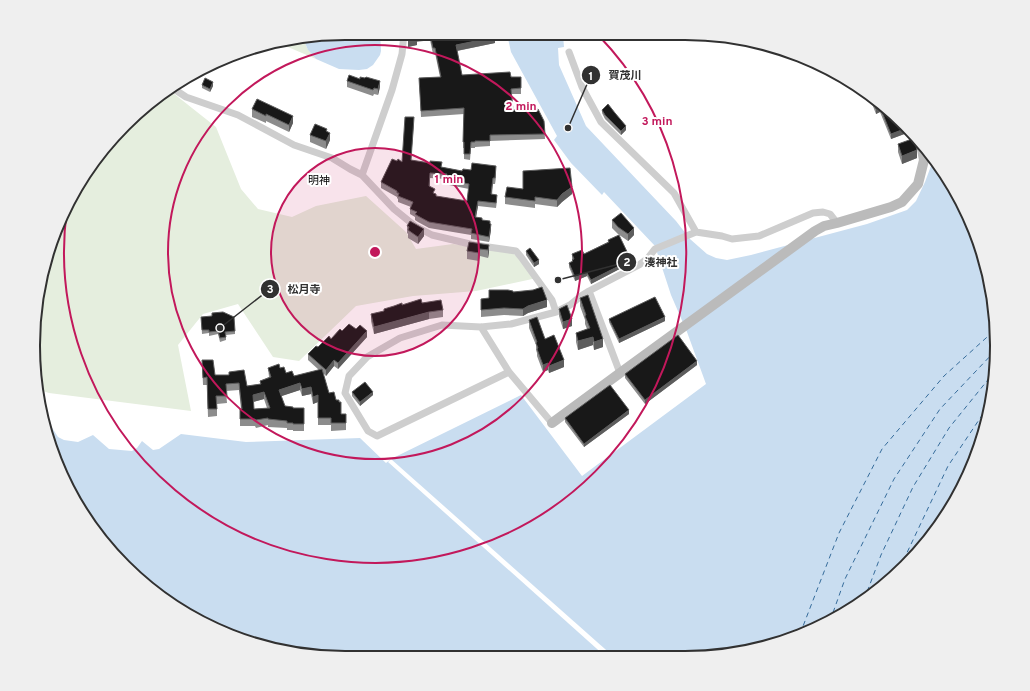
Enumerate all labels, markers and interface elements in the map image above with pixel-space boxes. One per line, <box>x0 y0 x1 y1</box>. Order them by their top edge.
callout: 賀茂川 <box>581 64 650 87</box>
text: 1 <box>589 69 593 85</box>
text: 賀茂川 <box>609 69 642 83</box>
text: 2 min <box>505 99 537 115</box>
text: 3 min <box>641 114 673 130</box>
text: 1 min <box>435 172 463 188</box>
district label: 明神 <box>308 174 330 188</box>
centre of rings <box>368 245 382 259</box>
callout: 湊神社 <box>617 250 686 273</box>
text: 2 <box>623 255 631 271</box>
text: 湊神社 <box>645 256 678 270</box>
callout: 松月寺 <box>260 277 329 300</box>
text: 3 <box>266 282 274 298</box>
text: 松月寺 <box>288 283 321 297</box>

